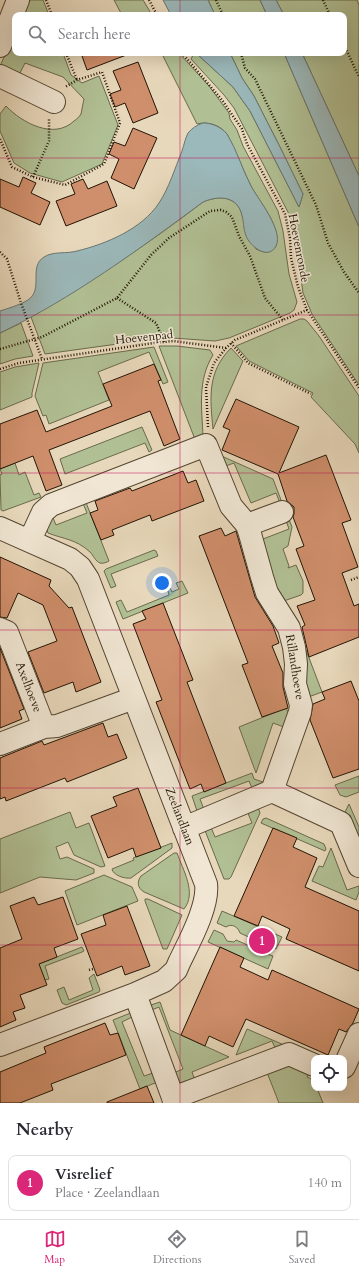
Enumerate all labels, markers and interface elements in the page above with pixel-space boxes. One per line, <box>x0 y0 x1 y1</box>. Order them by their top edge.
search box <box>12 12 347 56</box>
icon: search <box>26 23 48 45</box>
text: Search here <box>58 24 131 44</box>
street label: Hoevenronde <box>284 212 314 284</box>
street label: Hoevenpad <box>114 326 174 348</box>
your location <box>152 573 172 593</box>
street label: Rillandhoeve <box>282 633 308 701</box>
street label: Axelhoeve <box>12 659 46 715</box>
street label: Zeelandlaan <box>162 785 198 848</box>
pin: 1 <box>249 926 275 956</box>
map controls <box>311 1055 347 1091</box>
button: locate <box>311 1055 347 1091</box>
text: Nearby <box>16 1118 73 1141</box>
text: Visrelief <box>55 1164 112 1184</box>
text: 1 <box>27 1174 33 1192</box>
text: 140 m <box>308 1174 342 1192</box>
text: Place · Zeelandlaan <box>55 1184 160 1202</box>
tab: Map <box>44 1228 66 1267</box>
tab: Directions <box>153 1228 201 1267</box>
tab: Saved <box>289 1228 315 1267</box>

